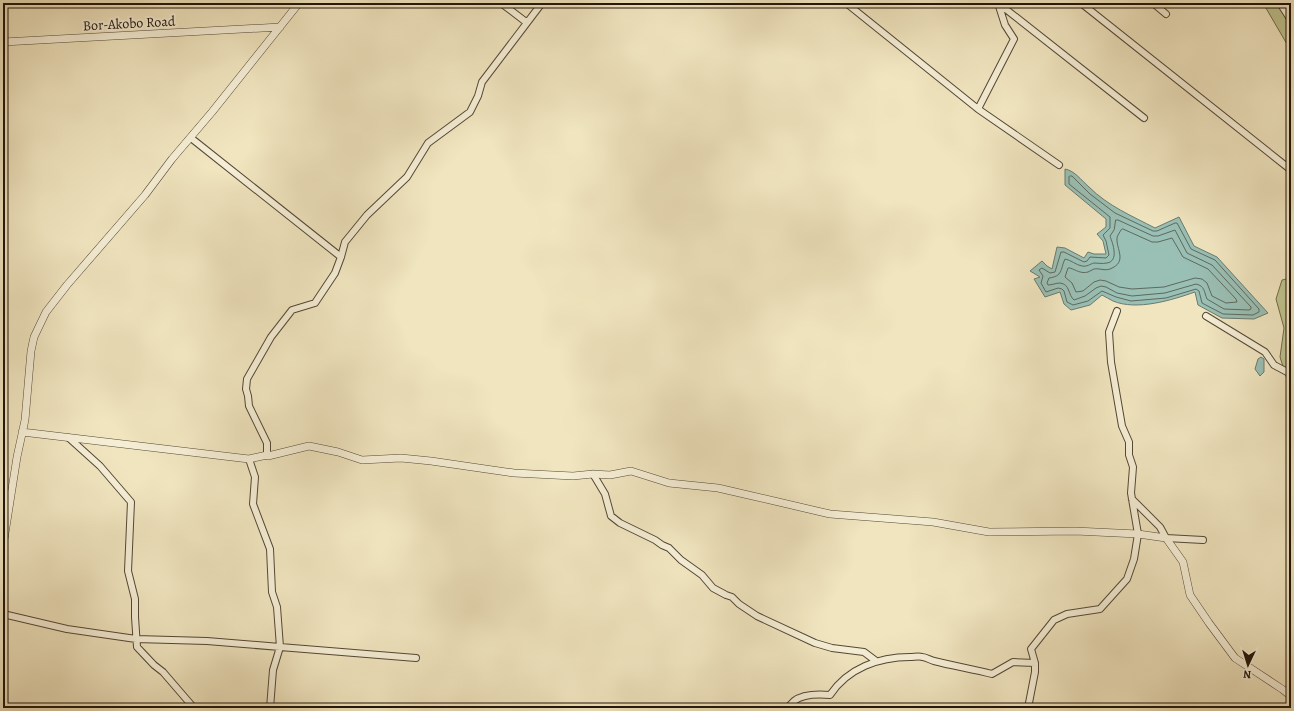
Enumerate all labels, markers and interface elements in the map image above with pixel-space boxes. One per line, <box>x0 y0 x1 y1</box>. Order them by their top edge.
street label: Bor-Akobo Road <box>82 12 176 35</box>
north arrow <box>1228 645 1268 685</box>
text: N <box>1243 667 1252 682</box>

